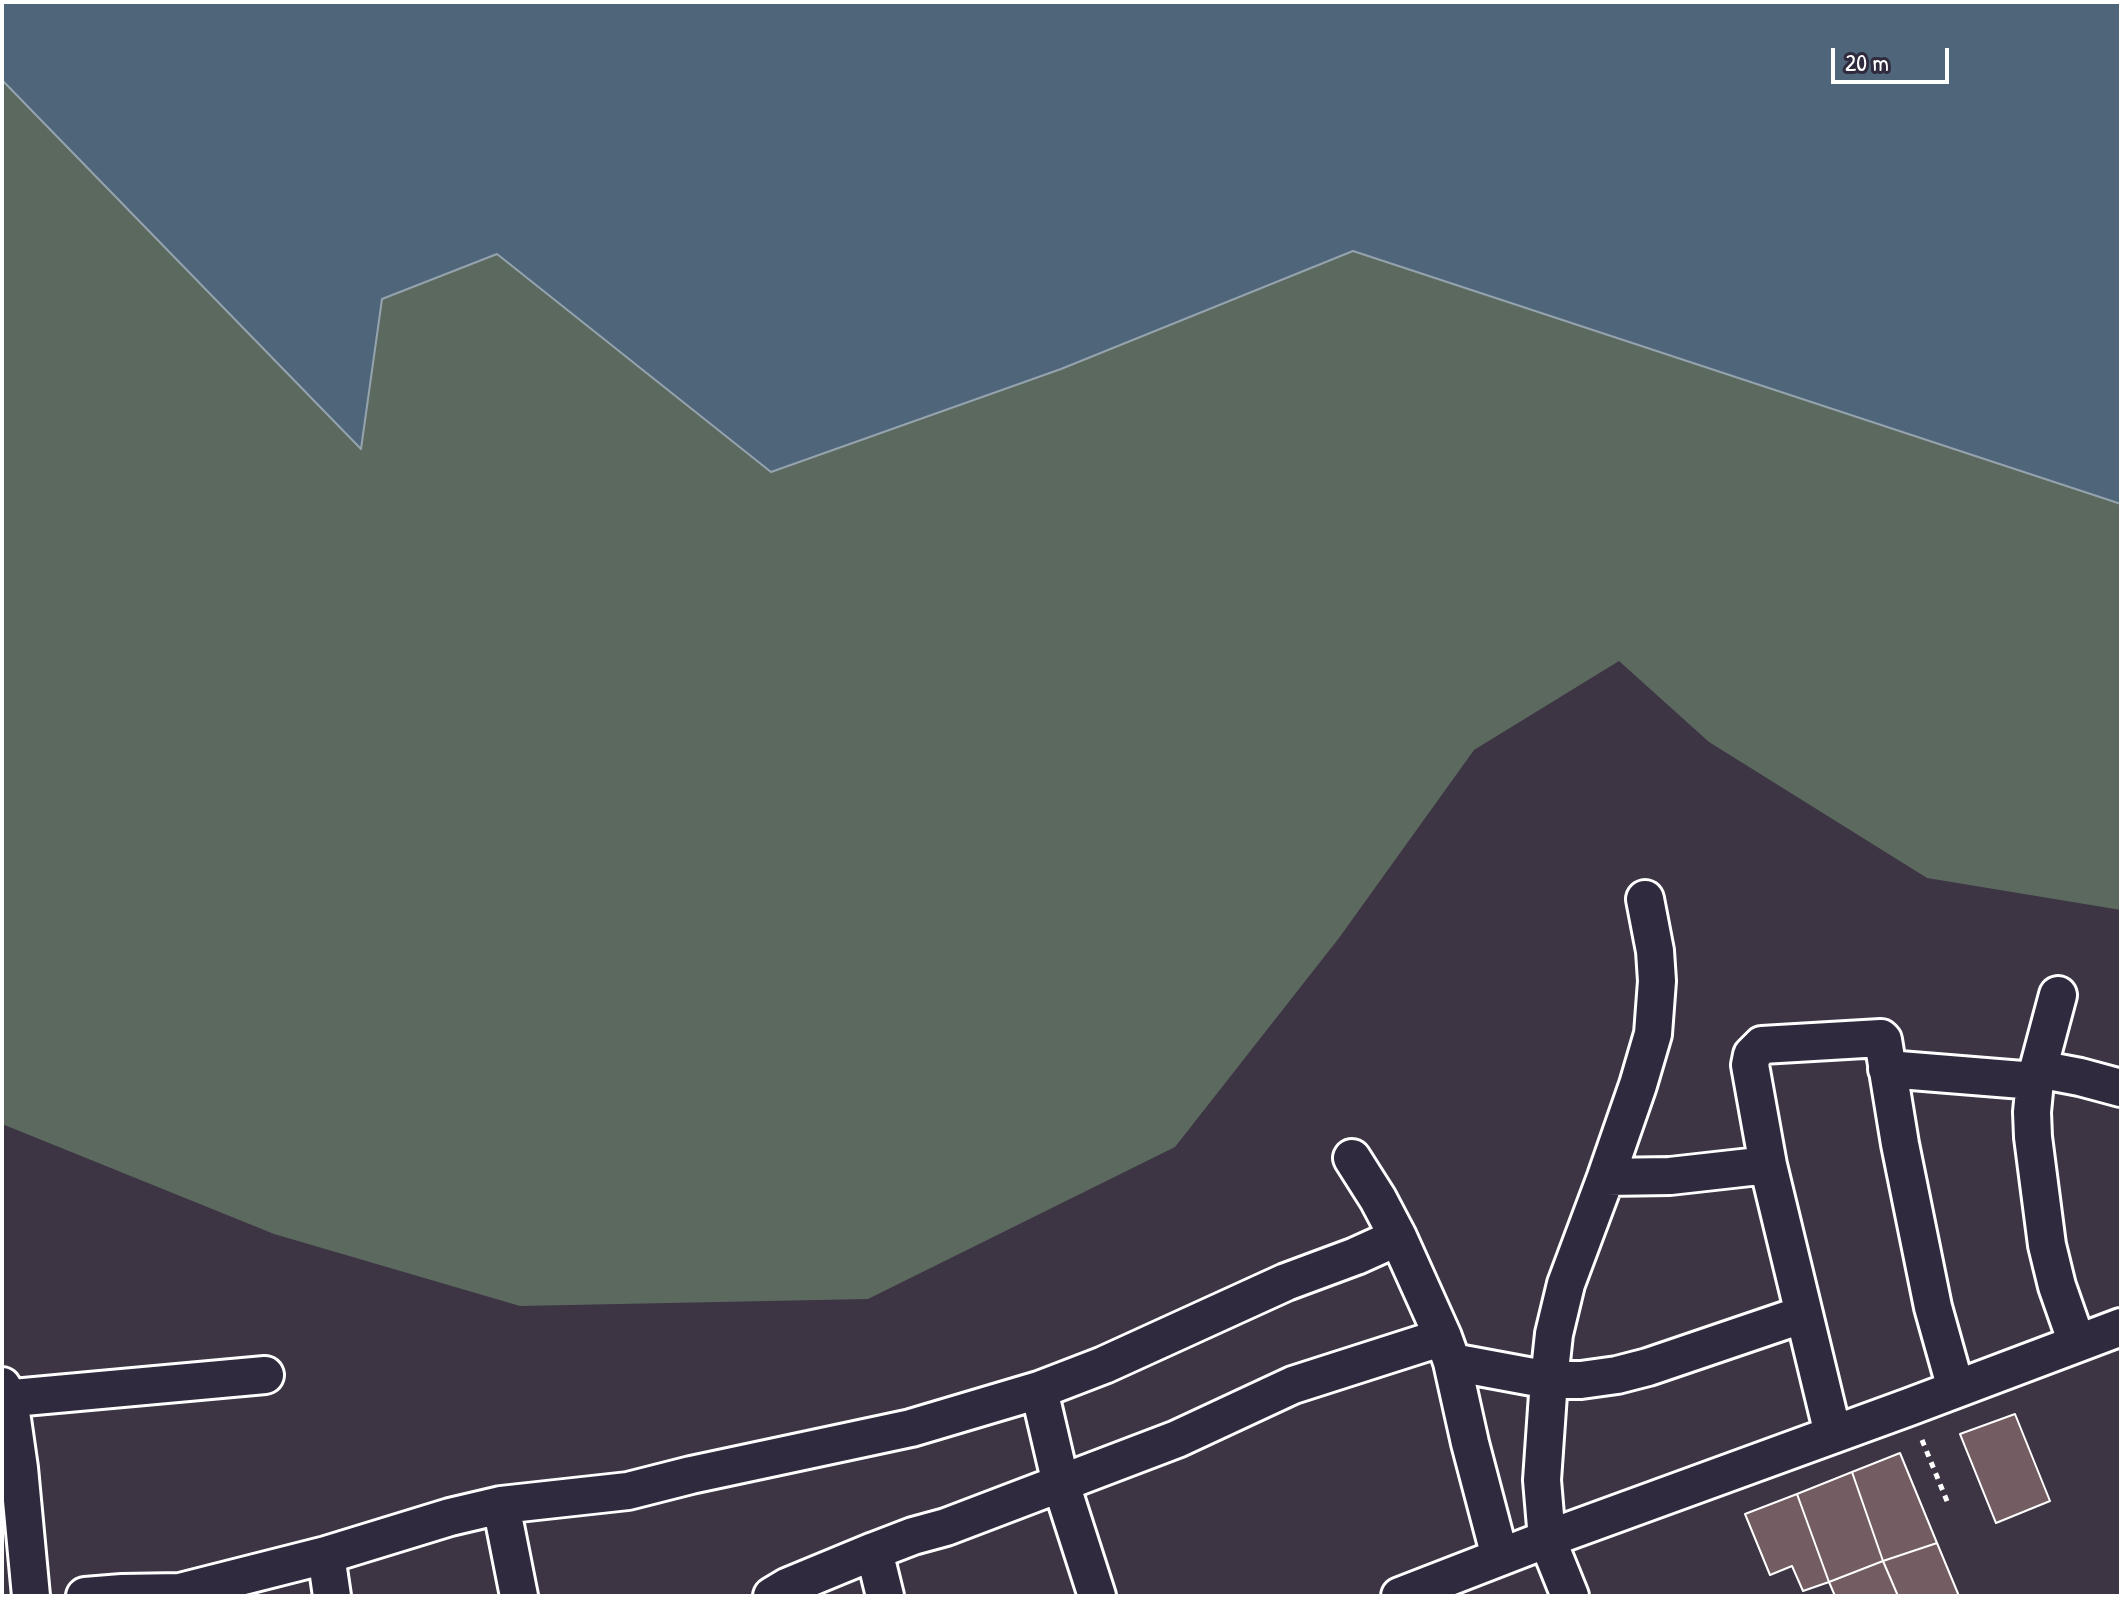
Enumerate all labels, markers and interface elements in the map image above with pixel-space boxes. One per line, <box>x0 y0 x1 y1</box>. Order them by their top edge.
scale bar <box>1835 32 1953 82</box>
text: 20 m <box>1845 46 1889 78</box>

